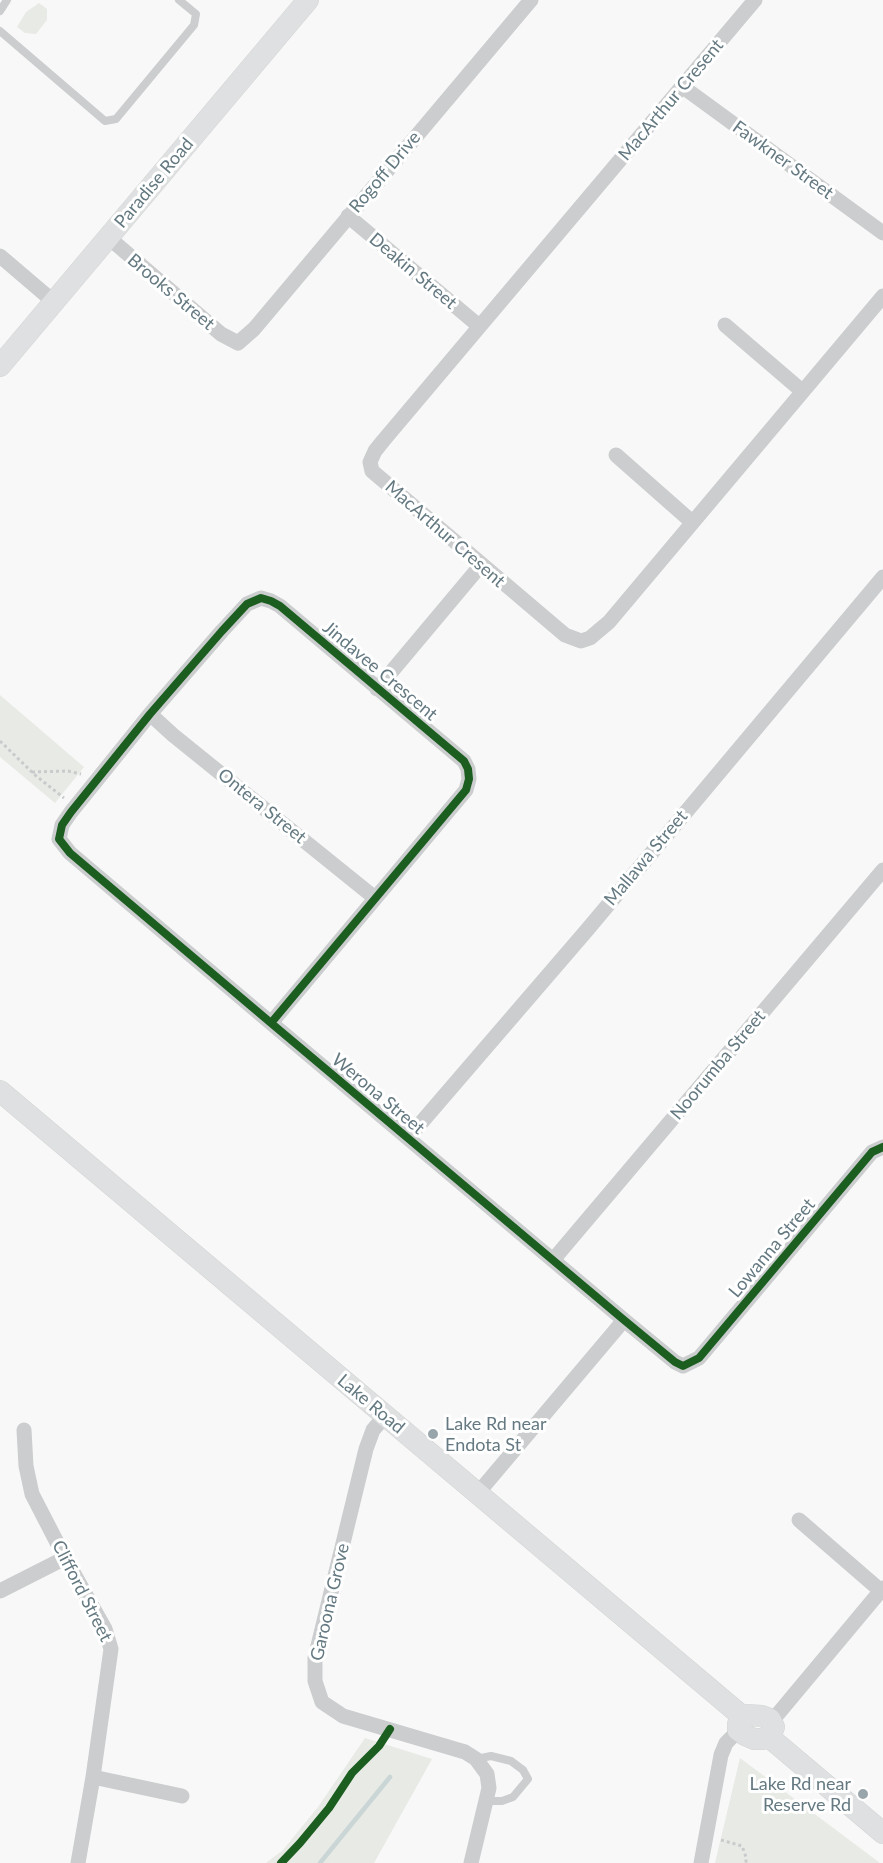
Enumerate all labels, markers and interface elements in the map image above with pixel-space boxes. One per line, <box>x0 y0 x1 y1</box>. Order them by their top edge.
street label: MacArthur Cresent <box>614 35 728 165</box>
street label: Fawkner Street <box>728 116 838 204</box>
street label: Rogoff Drive <box>345 127 425 217</box>
street label: Paradise Road <box>110 134 198 232</box>
street label: Deakin Street <box>365 228 461 314</box>
street label: Brooks Street <box>123 249 219 335</box>
street label: MacArthur Cresent <box>381 476 509 592</box>
street label: Jindavee Crescent <box>318 617 442 725</box>
street label: Ontera Street <box>213 764 311 848</box>
street label: Mallawa Street <box>600 806 692 910</box>
street label: Noorumba Street <box>666 1006 770 1124</box>
street label: Werona Street <box>327 1049 429 1139</box>
street label: Lowanna Street <box>724 1194 820 1302</box>
street label: Lake Road <box>333 1370 409 1438</box>
place label: Lake Rd near Endota St <box>445 1413 546 1456</box>
marker: Lake Rd near Endota St <box>426 1427 440 1441</box>
street label: Clifford Street <box>47 1537 117 1645</box>
street label: Garoona Grove <box>306 1541 354 1663</box>
place label: Lake Rd near Reserve Rd <box>750 1773 851 1816</box>
marker: Lake Rd near Reserve Rd <box>856 1787 870 1801</box>

